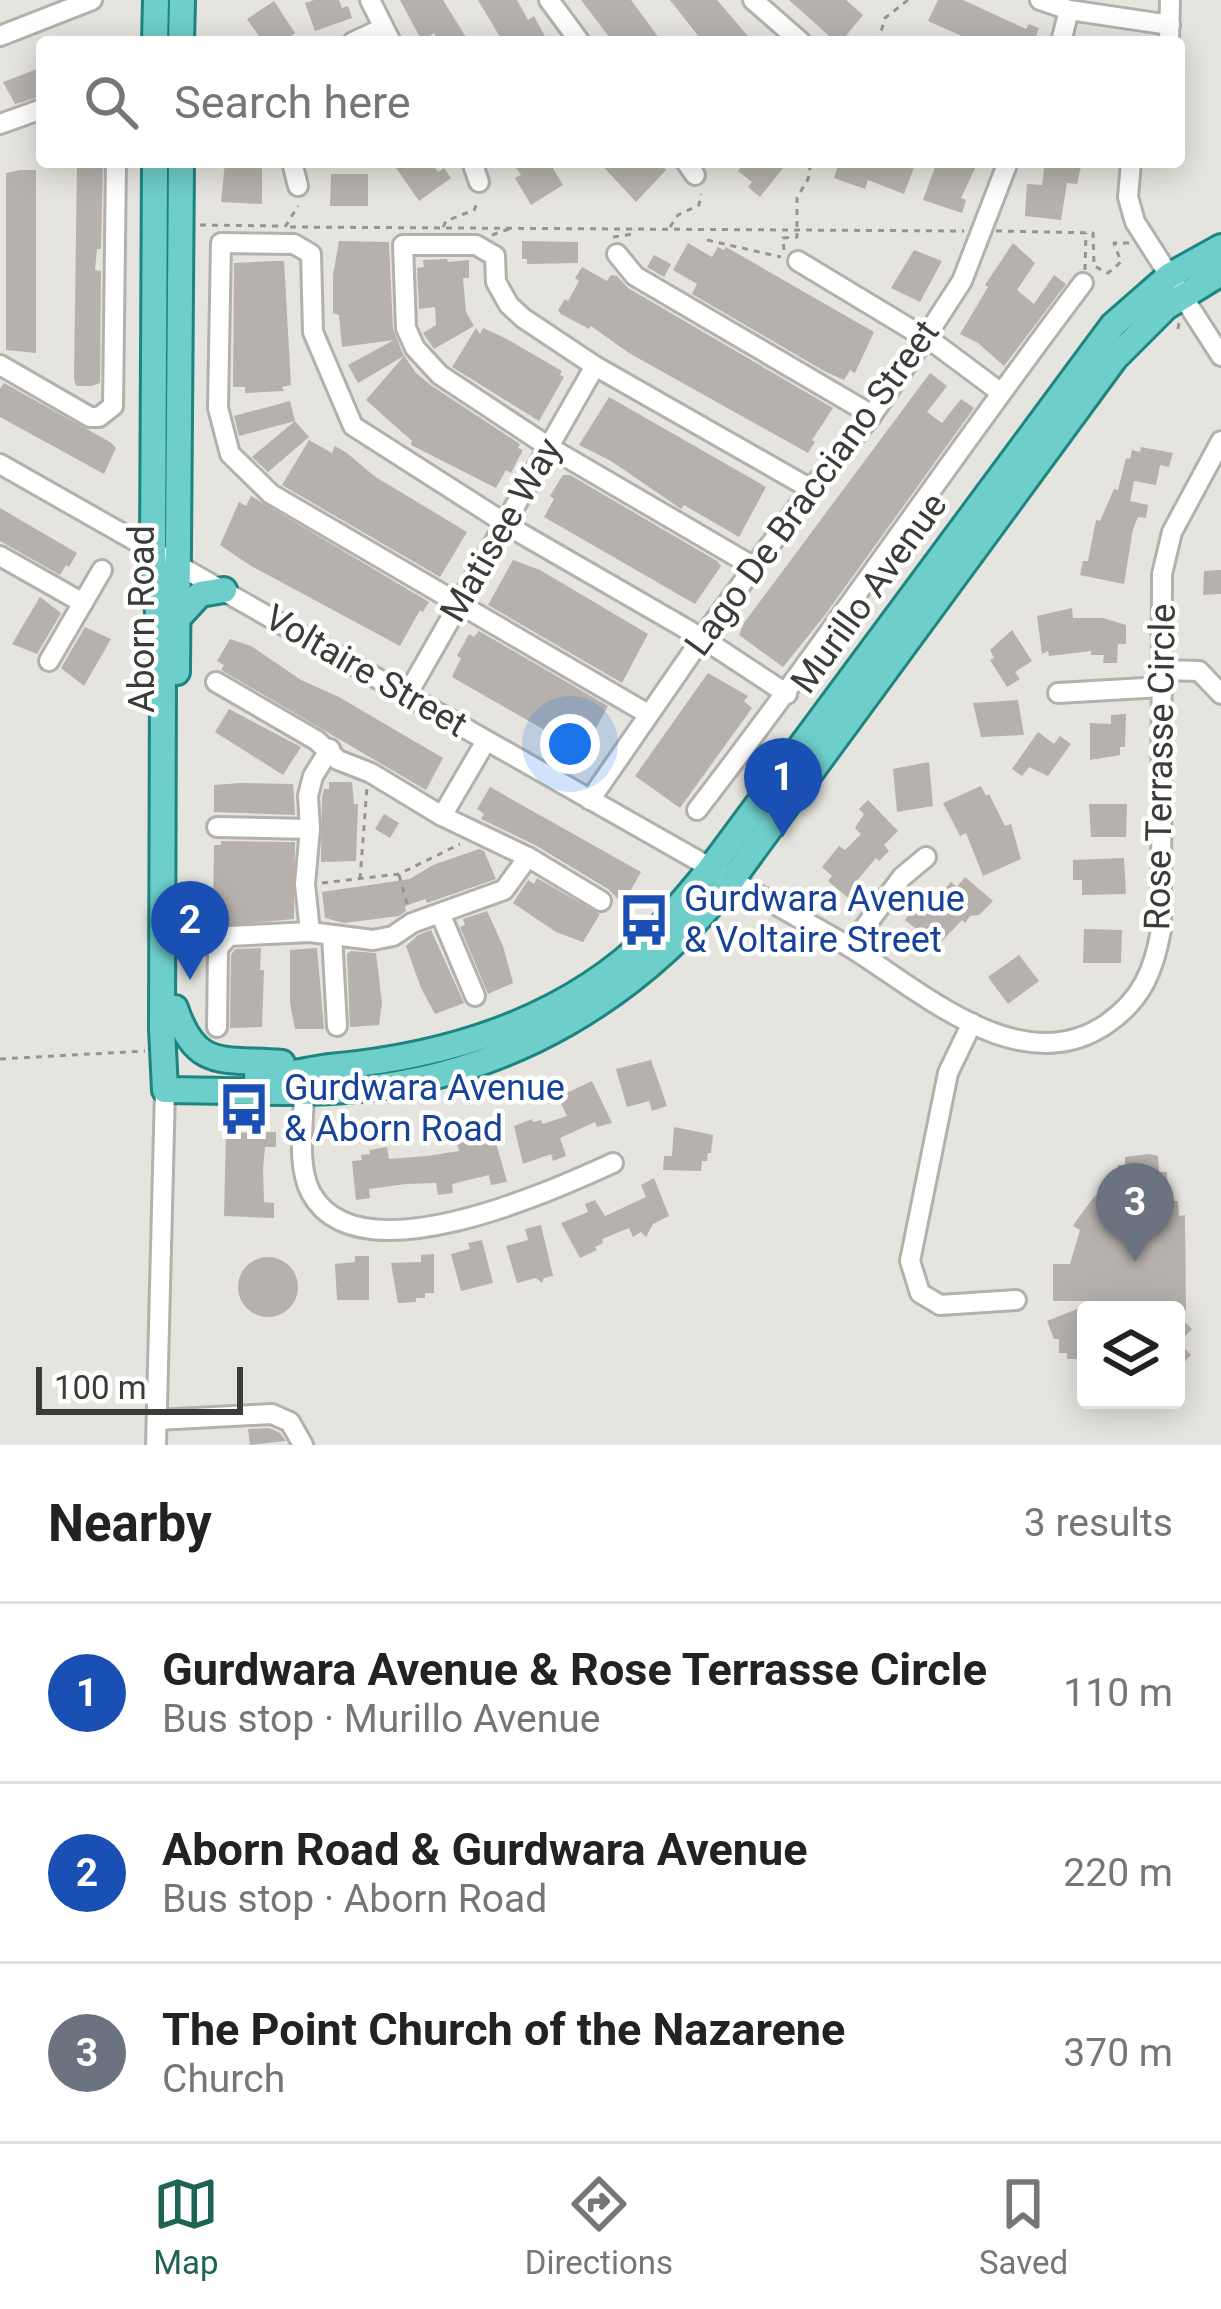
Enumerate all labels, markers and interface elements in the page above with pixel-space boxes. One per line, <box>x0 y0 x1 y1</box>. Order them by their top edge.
search box <box>36 36 1185 168</box>
icon: search <box>78 69 144 135</box>
text: Search here <box>174 76 411 129</box>
street label: Lago De Bracciano Street <box>676 312 948 664</box>
street label: Matisee Way <box>432 431 570 629</box>
street label: Murillo Avenue <box>782 485 956 701</box>
street label: Aborn Road <box>121 525 163 713</box>
street label: Voltaire Street <box>257 596 475 746</box>
street label: Rose Terrasse Circle <box>1136 603 1184 931</box>
your location <box>540 714 600 774</box>
pin: 1 <box>744 738 822 837</box>
place label: Gurdwara Avenue & Voltaire Street <box>684 878 965 961</box>
pin: 2 <box>151 881 229 980</box>
bus stop icon: Gurdwara Avenue & Voltaire Street <box>615 891 673 949</box>
place label: Gurdwara Avenue & Aborn Road <box>284 1067 565 1150</box>
bus stop icon: Gurdwara Avenue & Aborn Road <box>215 1080 273 1138</box>
pin: 3 <box>1096 1163 1174 1262</box>
map controls <box>1077 1301 1185 1409</box>
button: layers <box>1077 1301 1185 1409</box>
scale bar <box>36 1361 243 1414</box>
text: 100 m <box>54 1368 147 1407</box>
text: Nearby <box>48 1494 212 1553</box>
text: 3 results <box>1024 1500 1173 1546</box>
text: Gurdwara Avenue & Rose Terrasse Circle <box>162 1643 987 1696</box>
text: 1 <box>76 1670 98 1716</box>
text: 110 m <box>1063 1670 1173 1716</box>
text: Bus stop · Murillo Avenue <box>162 1696 600 1742</box>
text: Aborn Road & Gurdwara Avenue <box>162 1823 808 1876</box>
text: 2 <box>76 1850 98 1896</box>
text: 220 m <box>1063 1850 1173 1896</box>
text: Bus stop · Aborn Road <box>162 1876 547 1922</box>
text: The Point Church of the Nazarene <box>162 2003 845 2056</box>
text: 3 <box>76 2030 98 2076</box>
text: 370 m <box>1063 2030 1173 2076</box>
text: Church <box>162 2056 285 2102</box>
tab: Map <box>153 2171 219 2282</box>
tab: Directions <box>525 2171 673 2282</box>
tab: Saved <box>979 2171 1068 2282</box>

